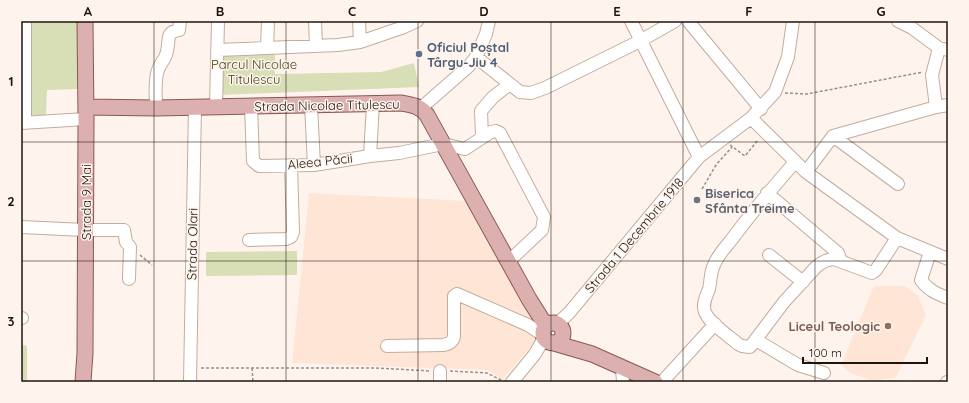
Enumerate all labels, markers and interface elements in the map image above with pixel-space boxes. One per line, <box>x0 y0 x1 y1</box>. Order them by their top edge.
text: A <box>84 3 93 19</box>
text: B <box>216 3 224 19</box>
text: C <box>348 3 356 19</box>
text: D <box>479 3 489 19</box>
text: E <box>613 3 621 19</box>
text: F <box>745 3 753 19</box>
text: G <box>876 3 886 19</box>
place label: Oficiul Poștal Târgu-Jiu 4 <box>427 39 509 70</box>
marker: Oficiul Poștal Târgu-Jiu 4 <box>414 49 424 59</box>
park label: Parcul Nicolae Titulescu <box>211 56 297 87</box>
text: 1 <box>8 73 14 89</box>
street label: Strada Nicolae Titulescu <box>254 96 400 114</box>
street label: Aleea Păcii <box>287 150 353 172</box>
street label: Strada 9 Mai <box>78 164 94 240</box>
street label: Strada 1 Decembrie 1918 <box>581 174 687 296</box>
place label: Biserica Sfânta Treime <box>705 185 795 216</box>
text: 2 <box>7 193 15 209</box>
marker: Biserica Sfânta Treime <box>692 195 702 205</box>
street label: Strada Olari <box>183 208 201 280</box>
text: 3 <box>8 313 15 329</box>
place label: Liceul Teologic <box>788 318 880 334</box>
marker: Liceul Teologic <box>883 321 893 331</box>
scale bar <box>803 339 927 365</box>
text: 100 m <box>809 345 842 360</box>

